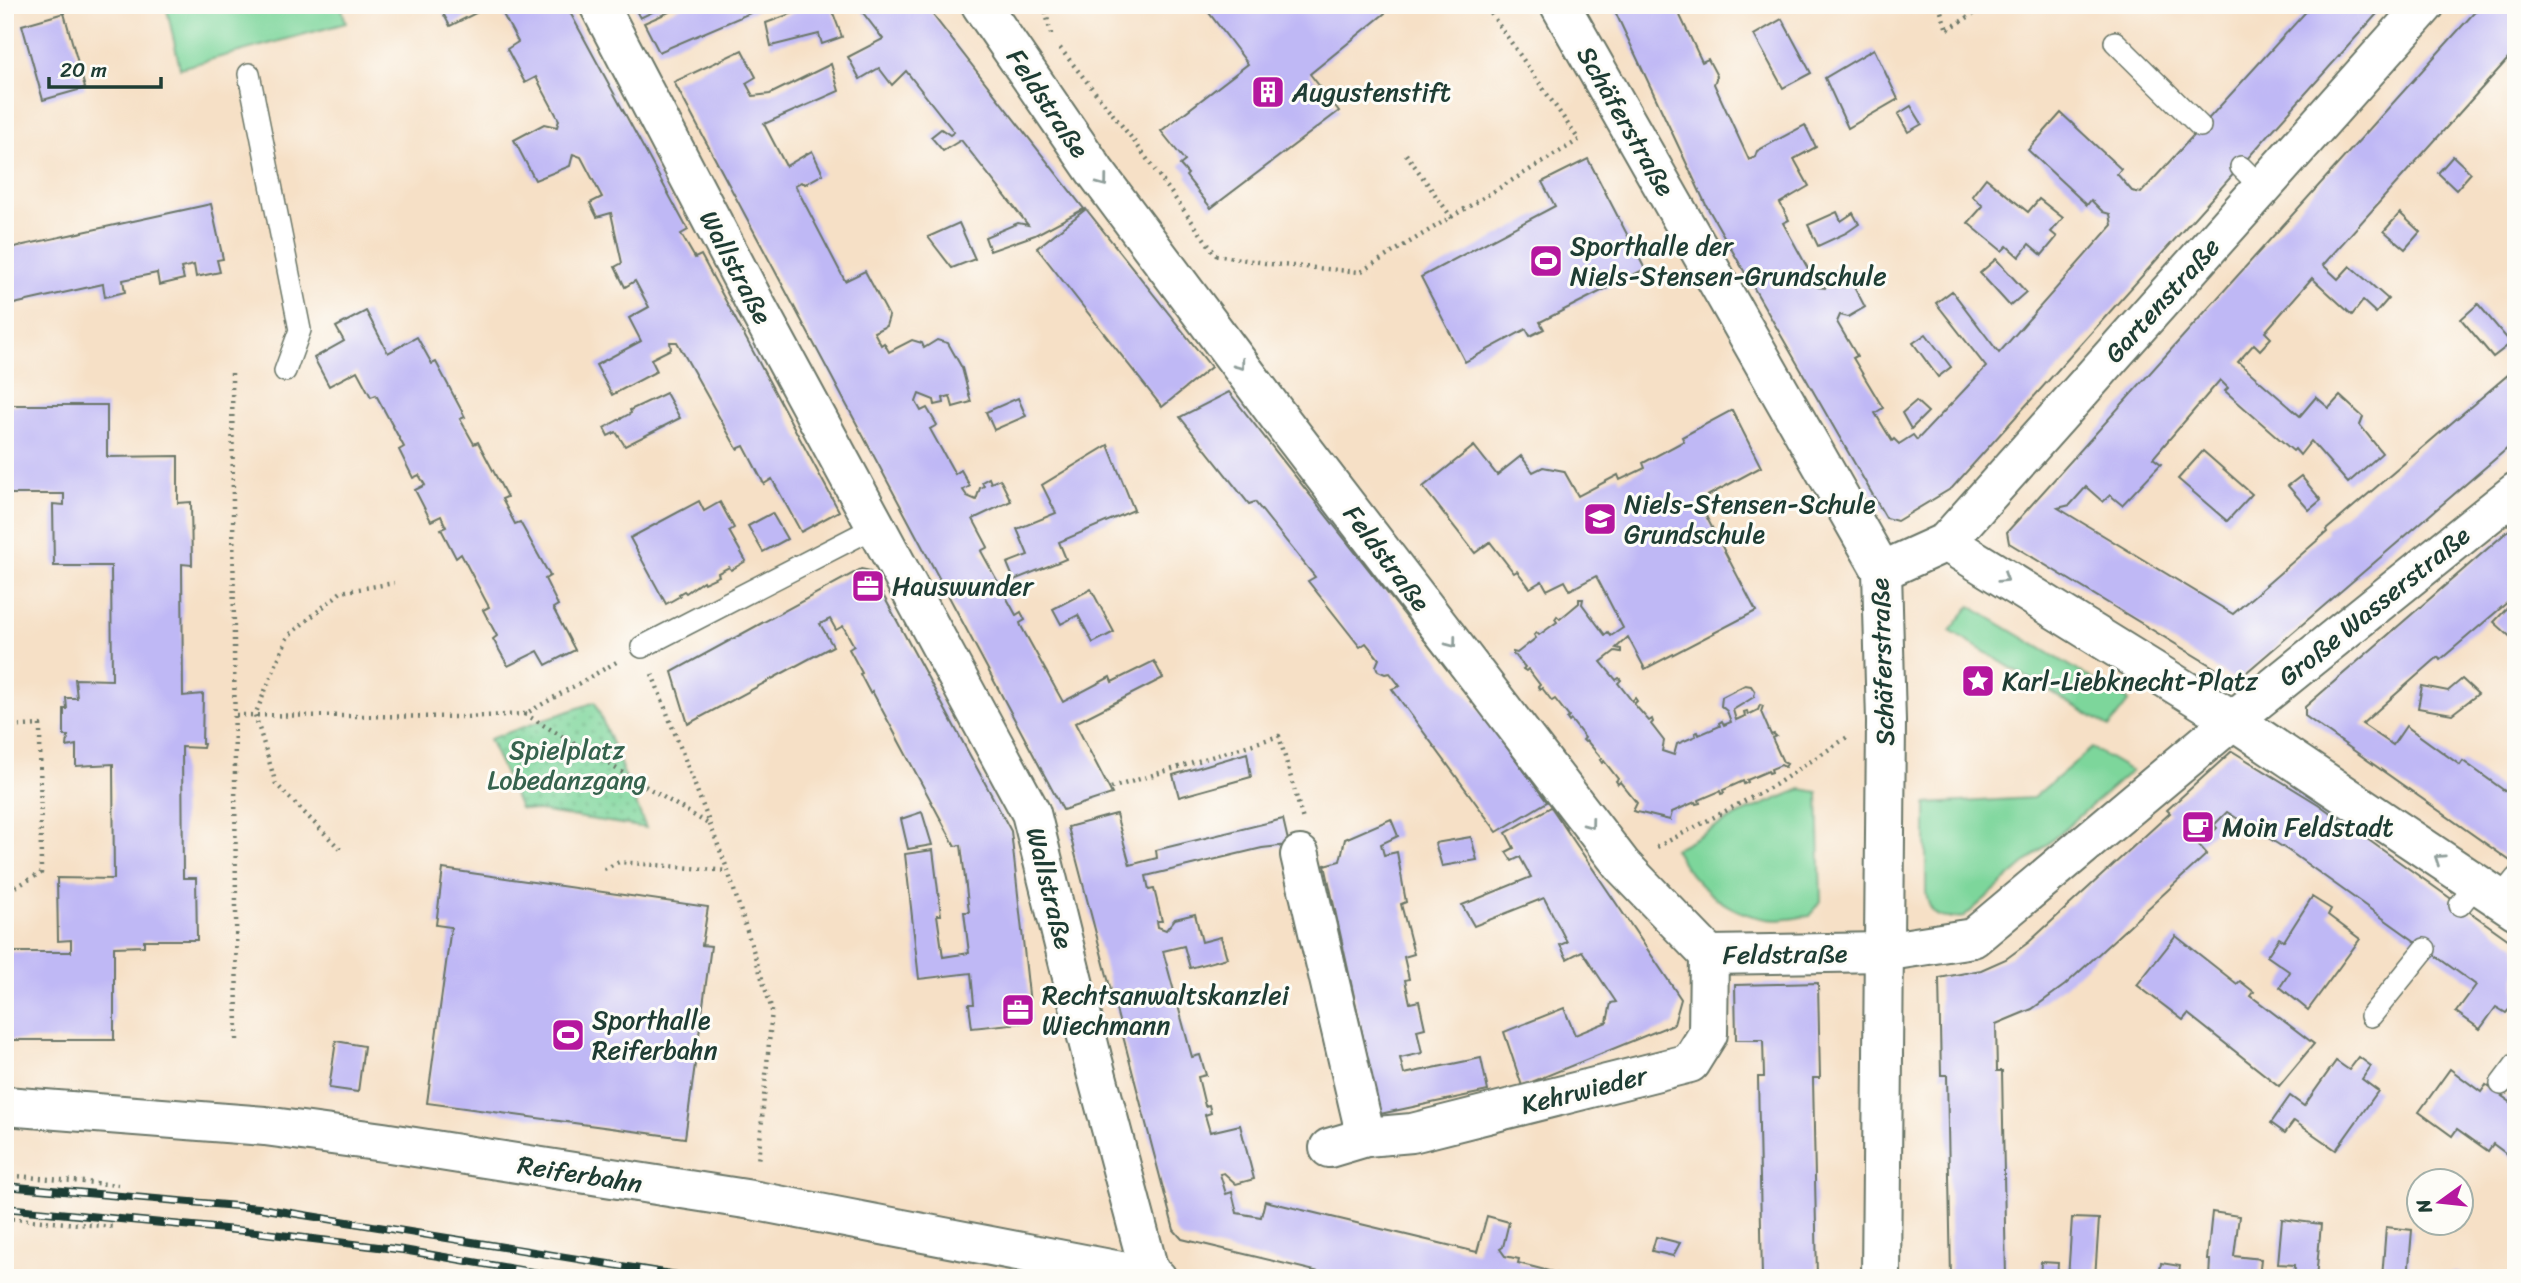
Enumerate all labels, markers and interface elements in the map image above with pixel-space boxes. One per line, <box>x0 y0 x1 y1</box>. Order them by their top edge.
street label: Schäferstraße <box>1564 37 1688 206</box>
street label: Feldstraße <box>994 38 1102 168</box>
scale bar <box>49 46 161 90</box>
text: 20 m <box>60 51 107 89</box>
place label: Augustenstift <box>1291 69 1451 115</box>
building icon: Augustenstift <box>1249 73 1287 111</box>
one-way arrow <box>1095 175 1108 187</box>
street label: Wallstraße <box>687 201 786 333</box>
place label: Sporthalle der Niels-Stensen-Grundschule <box>1570 223 1887 299</box>
street label: Gartenstraße <box>2092 226 2232 374</box>
sports icon: Sporthalle der Niels-Stensen-Grundschule <box>1527 242 1565 280</box>
one-way arrow <box>1231 357 1244 369</box>
place label: Niels-Stensen-Schule Grundschule <box>1624 481 1876 557</box>
street label: Feldstraße <box>1331 494 1443 622</box>
school or university icon: Niels-Stensen-Schule Grundschule <box>1581 500 1619 538</box>
street label: Große Wasserstraße <box>2267 513 2481 698</box>
place label: Hauswunder <box>892 563 1034 609</box>
office icon: Hauswunder <box>849 567 887 605</box>
one-way arrow <box>1996 569 2009 582</box>
street label: Schäferstraße <box>1856 577 1908 747</box>
one-way arrow <box>1443 635 1456 648</box>
place label: Karl-Liebknecht-Platz <box>2002 658 2258 704</box>
place icon: Karl-Liebknecht-Platz <box>1959 662 1997 700</box>
park label: Spielplatz Lobedanzgang <box>487 727 647 803</box>
place label: Moin Feldstadt <box>2222 804 2394 850</box>
cafe icon: Moin Feldstadt <box>2179 808 2217 846</box>
one-way arrow <box>1582 816 1594 828</box>
street label: Wallstraße <box>1013 822 1087 954</box>
one-way arrow <box>2434 855 2447 867</box>
street label: Feldstraße <box>1722 930 1848 978</box>
place label: Rechtsanwaltskanzlei Wiechmann <box>1042 972 1290 1048</box>
office icon: Rechtsanwaltskanzlei Wiechmann <box>999 991 1037 1029</box>
place label: Sporthalle Reiferbahn <box>592 997 718 1073</box>
sports icon: Sporthalle Reiferbahn <box>549 1016 587 1054</box>
street label: Kehrwieder <box>1516 1052 1653 1128</box>
street label: Reiferbahn <box>514 1141 646 1207</box>
north arrow <box>2406 1168 2476 1238</box>
text: N <box>2406 1195 2442 1218</box>

